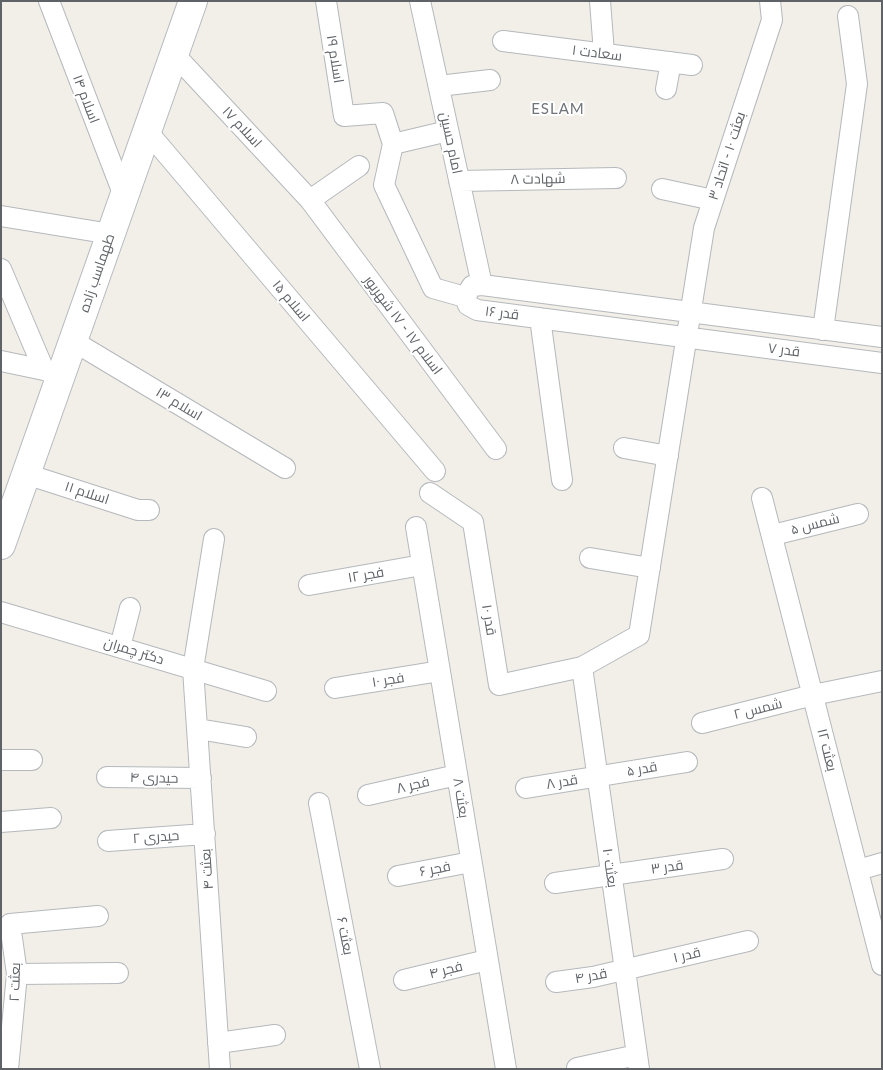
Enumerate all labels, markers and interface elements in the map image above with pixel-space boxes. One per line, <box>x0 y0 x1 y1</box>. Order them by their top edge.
street label: اسلام ۱۹ <box>323 34 347 84</box>
street label: سعادت ۱ <box>571 42 623 64</box>
street label: اسلام ۱۴ <box>69 72 103 126</box>
district label: ESLAM <box>531 100 585 118</box>
street label: اسلام ۱۷ <box>219 103 265 151</box>
street label: امام حسین <box>436 110 466 176</box>
street label: بعثت ۱۰ - اتحاد ۳ <box>705 110 749 202</box>
street label: شهادت ۸ <box>510 170 566 188</box>
street label: طهماسب زاده <box>76 231 118 315</box>
street label: اسلام ۱۷ - ۱۷ شهریور <box>360 272 446 378</box>
street label: اسلام ۱۵ <box>269 277 313 325</box>
street label: قدر ۱۶ <box>484 303 520 323</box>
street label: قدر ۷ <box>767 340 801 360</box>
street label: اسلام ۱۳ <box>153 384 205 424</box>
street label: اسلام ۱۱ <box>63 478 111 508</box>
street label: شمس ۵ <box>789 510 841 538</box>
street label: فجر ۱۲ <box>347 564 385 586</box>
street label: قدر ۱۰ <box>478 603 500 637</box>
street label: دکتر چمران <box>102 634 166 668</box>
street label: فجر ۱۰ <box>371 669 405 691</box>
street label: شمس ۲ <box>732 695 784 723</box>
street label: بعثت ۱۲ <box>814 727 840 773</box>
street label: قدر ۵ <box>625 758 659 780</box>
street label: حیدری ۴ <box>130 769 178 787</box>
street label: قدر ۸ <box>545 771 579 793</box>
street label: فجر ۸ <box>395 773 431 797</box>
street label: بعثت ۸ <box>450 777 472 819</box>
street label: حیدری ۲ <box>132 827 180 847</box>
street label: بعثت ۱۰ <box>599 847 621 889</box>
street label: بعثت ۴ <box>197 848 217 890</box>
street label: قدر ۳ <box>650 856 684 878</box>
street label: فجر ۶ <box>418 858 452 880</box>
street label: بعثت ۶ <box>333 916 357 956</box>
street label: قدر ۱ <box>672 944 702 966</box>
street label: فجر ۴ <box>427 958 465 982</box>
street label: بعثت ۲ <box>6 962 24 1002</box>
street label: قدر ۴ <box>574 965 608 987</box>

